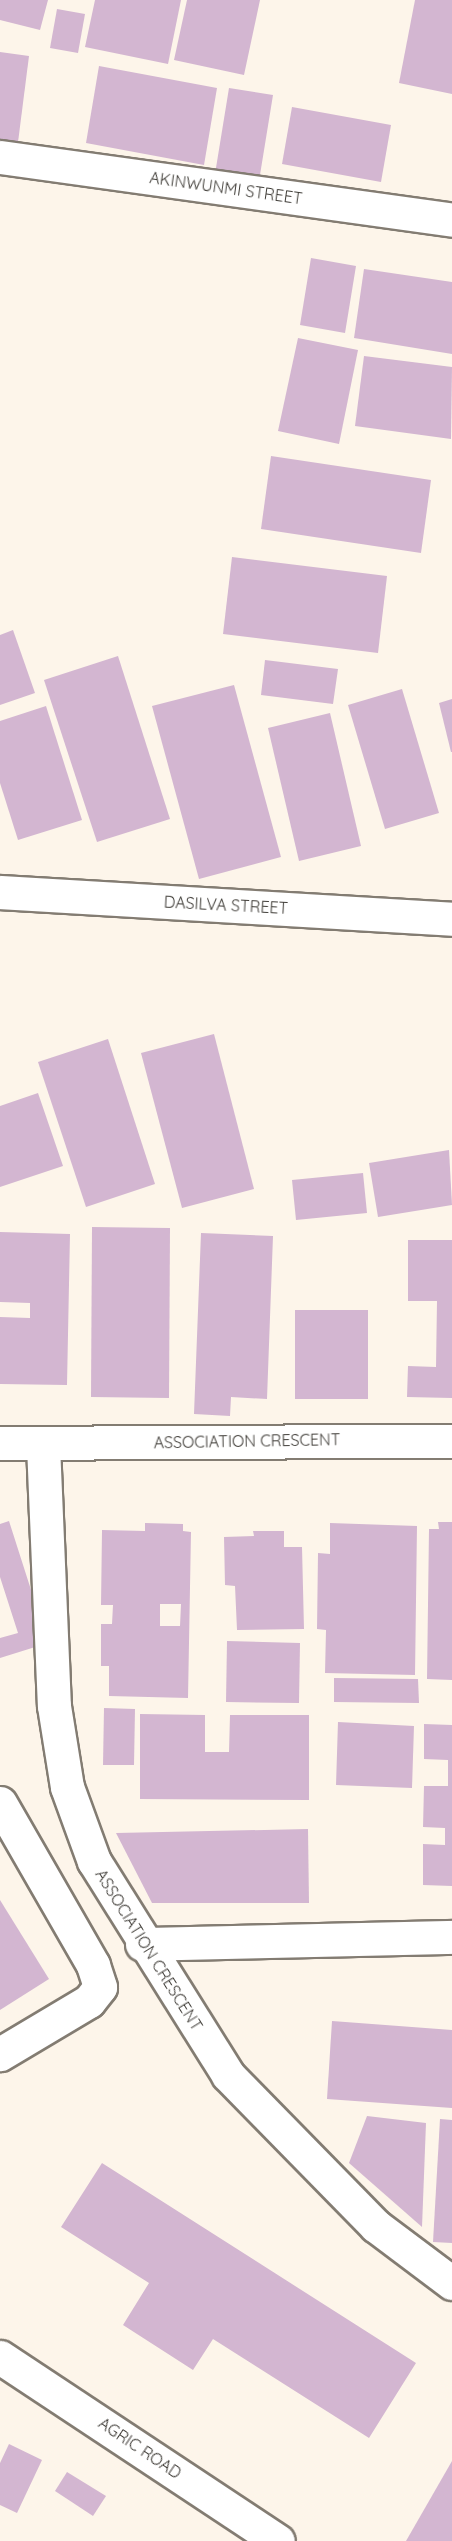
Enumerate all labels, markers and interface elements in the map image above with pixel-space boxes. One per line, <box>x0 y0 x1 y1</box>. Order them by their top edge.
street label: AKINWUNMI STREET <box>148 168 304 208</box>
street label: DASILVA STREET <box>163 892 289 918</box>
street label: ASSOCIATION CRESCENT <box>154 1430 340 1452</box>
street label: ASSOCIATION CRESCENT <box>91 1866 207 2034</box>
street label: AGRIC ROAD <box>95 2413 185 2483</box>

